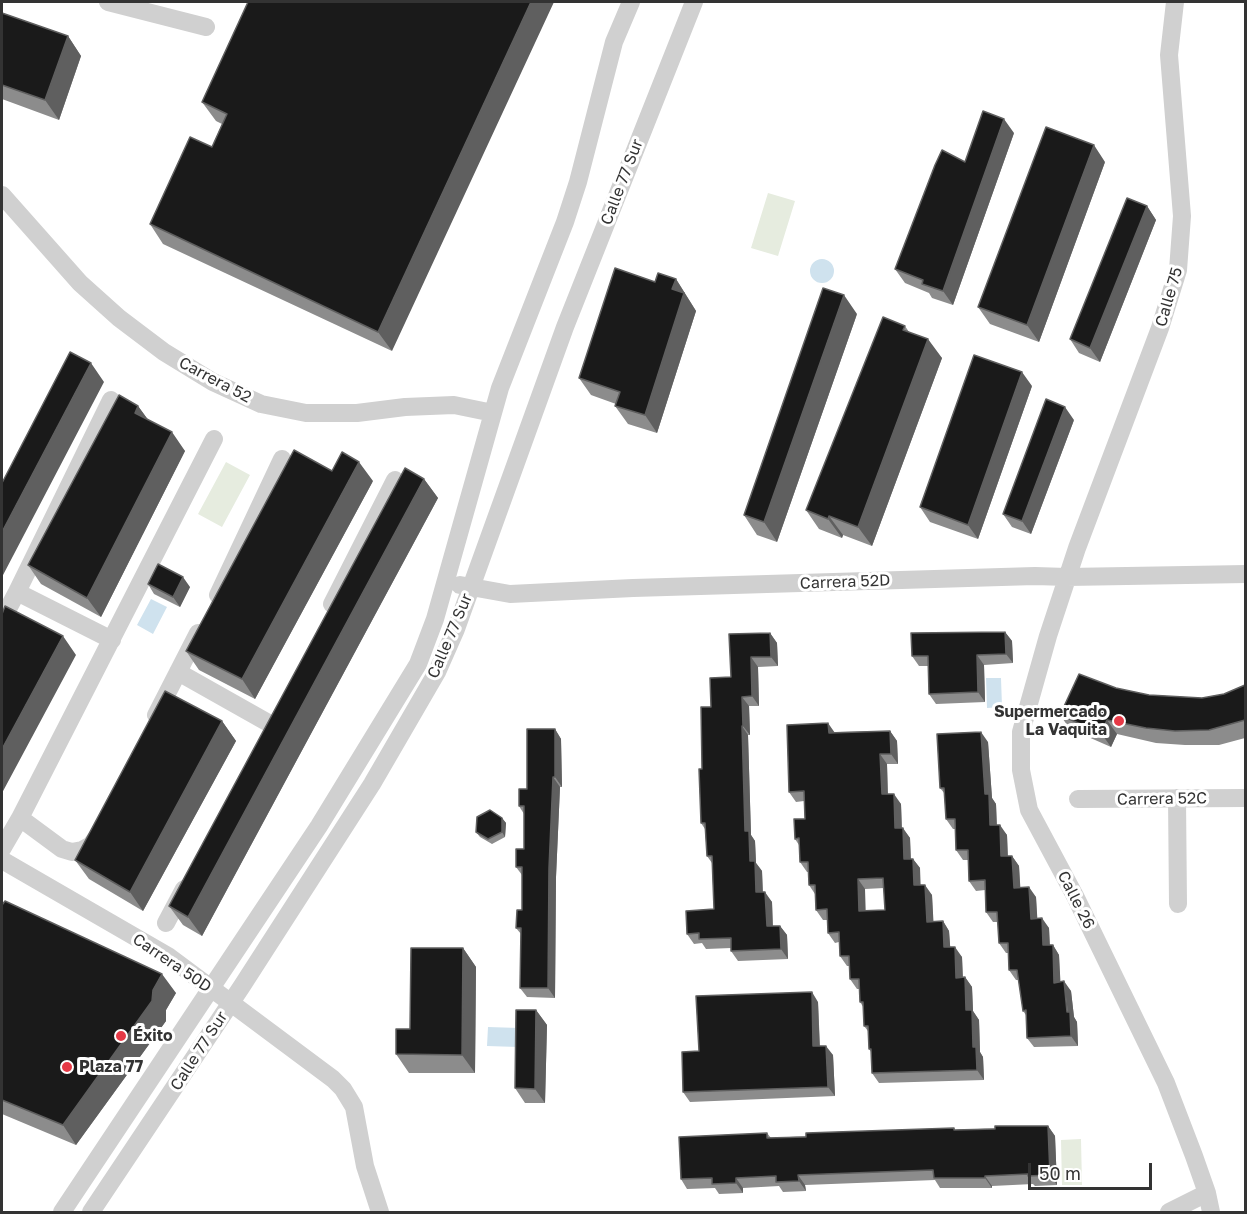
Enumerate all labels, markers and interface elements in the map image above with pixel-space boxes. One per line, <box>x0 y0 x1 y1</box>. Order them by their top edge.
street label: Calle 77 Sur <box>597 136 647 228</box>
street label: Calle 75 <box>1151 265 1187 329</box>
street label: Carrera 52 <box>176 353 254 407</box>
street label: Carrera 52D <box>799 571 891 593</box>
street label: Calle 77 Sur <box>424 591 476 681</box>
place label: Supermercado La Vaquita <box>994 702 1107 740</box>
marker: Supermercado La Vaquita <box>1112 714 1126 728</box>
street label: Carrera 52C <box>1117 789 1207 809</box>
street label: Calle 26 <box>1053 868 1099 932</box>
street label: Carrera 50D <box>129 930 215 996</box>
street label: Calle 77 Sur <box>166 1008 232 1094</box>
place label: Éxito <box>133 1026 173 1046</box>
marker: Éxito <box>114 1029 128 1043</box>
place label: Plaza 77 <box>79 1057 143 1077</box>
marker: Plaza 77 <box>60 1060 74 1074</box>
scale bar <box>1031 1151 1156 1189</box>
text: 50 m <box>1039 1162 1081 1184</box>

